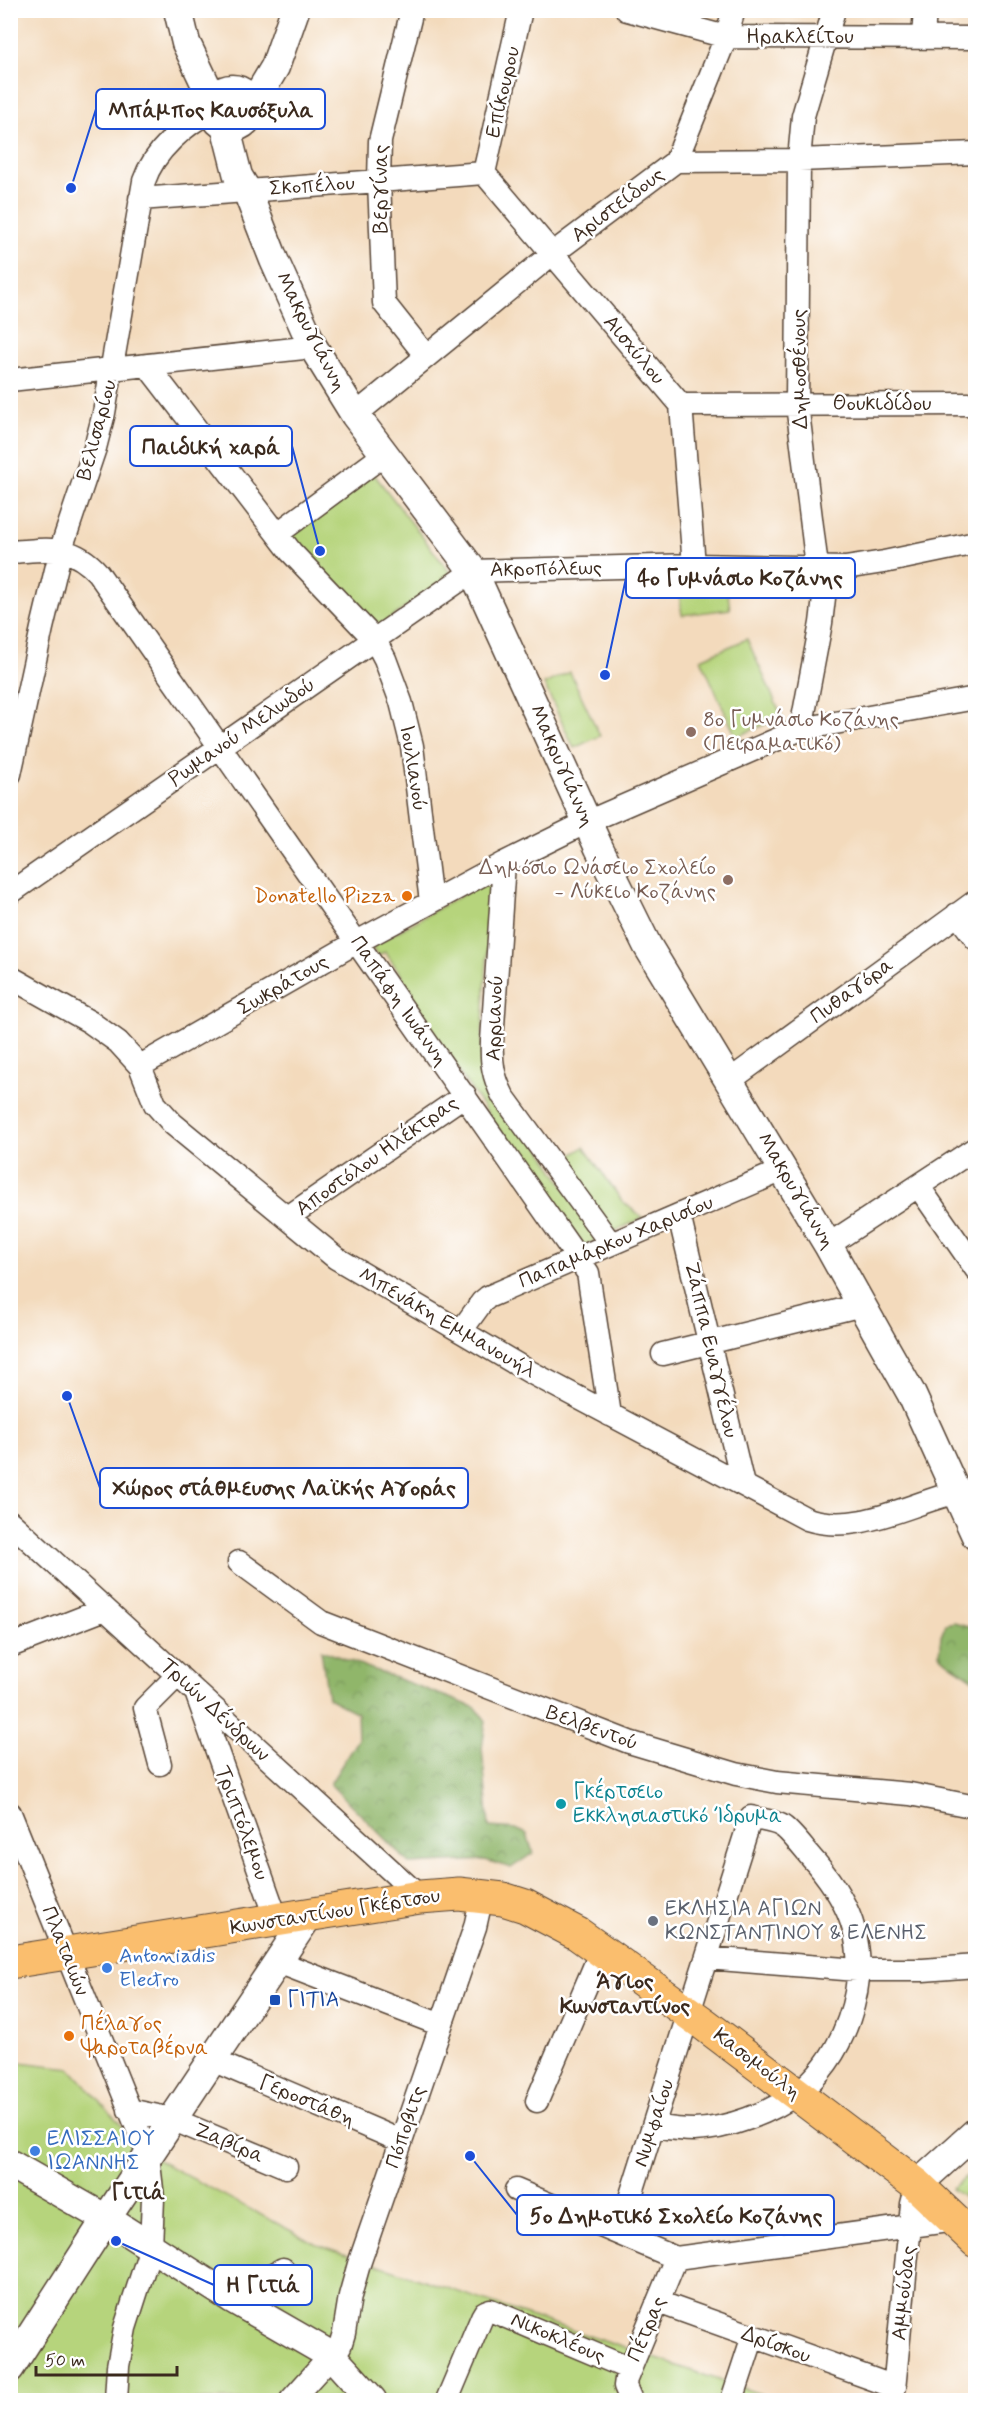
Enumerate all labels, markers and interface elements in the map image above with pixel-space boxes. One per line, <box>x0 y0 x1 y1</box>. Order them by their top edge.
street label: Ηρακλείτου <box>746 23 854 51</box>
street label: Επίκουρου <box>479 44 527 140</box>
callout: Μπάμπος Καυσόξυλα <box>96 89 325 129</box>
text: Μπάμπος Καυσόξυλα <box>108 97 314 125</box>
street label: Βεργίνας <box>367 145 395 233</box>
street label: Αριστείδους <box>566 161 670 249</box>
street label: Σκοπέλου <box>268 168 356 203</box>
street label: Μακρυγιάννη <box>269 267 353 397</box>
street label: Αισχύλου <box>597 309 671 391</box>
street label: Δημοσθένους <box>784 309 815 429</box>
street label: Βελισαρίου <box>70 377 124 483</box>
street label: Θουκιδίδου <box>832 390 932 418</box>
callout: Παιδική χαρά <box>130 426 292 466</box>
text: Παιδική χαρά <box>142 434 280 462</box>
street label: Ακροπόλεως <box>490 554 602 584</box>
callout: 4ο Γυμνάσιο Κοζάνης <box>626 558 855 598</box>
text: 4ο Γυμνάσιο Κοζάνης <box>637 565 843 593</box>
street label: Ρωμανού Μελωδού <box>163 671 321 793</box>
street label: Μακρυγιάννη <box>523 700 601 832</box>
place label: 8ο Γυμνάσιο Κοζάνης (Πειραματικό) <box>703 706 899 758</box>
street label: Ιουλιανού <box>392 723 434 813</box>
marker: 8ο Γυμνάσιο Κοζάνης (Πειραματικό) <box>684 725 698 739</box>
place label: Δημόσιο Ωνάσειο Σχολείο - Λύκειο Κοζάνης <box>479 854 716 906</box>
marker: Δημόσιο Ωνάσειο Σχολείο - Λύκειο Κοζάνης <box>721 873 735 887</box>
place label: Donatello Pizza <box>254 882 395 910</box>
marker: Donatello Pizza <box>400 889 414 903</box>
street label: Παπάφη Ιωάννη <box>344 930 454 1072</box>
street label: Σωκράτους <box>232 948 334 1022</box>
street label: Πυθαγόρα <box>805 951 899 1031</box>
street label: Αρριανού <box>480 974 510 1062</box>
street label: Αποστόλου Ηλέκτρας <box>289 1088 464 1223</box>
street label: Μακρυγιάννη <box>750 1128 842 1254</box>
street label: Παπαμάρκου Χαρισίου <box>514 1188 718 1296</box>
street label: Ζάππα Ευαγγέλου <box>677 1259 746 1441</box>
street label: Μπενάκη Εμμανουήλ <box>353 1261 541 1385</box>
callout: Χώρος στάθμευσης Λαϊκής Αγοράς <box>100 1468 468 1508</box>
text: Χώρος στάθμευσης Λαϊκής Αγοράς <box>112 1475 456 1503</box>
street label: Τριών Δένδρων <box>154 1651 277 1768</box>
street label: Βελβεντού <box>542 1698 642 1758</box>
street label: Τριπτόλεμου <box>208 1762 276 1884</box>
place label: Γκέρτσειο Εκκλησιαστικό Ίδρυμα <box>573 1777 782 1830</box>
marker: Γκέρτσειο Εκκλησιαστικό Ίδρυμα <box>554 1797 568 1811</box>
street label: Κωνσταντίνου Γκέρτσου <box>228 1881 442 1942</box>
place label: ΕΚΛΗΣΙΑ ΑΓΙΩΝ ΚΩΝΣΤΑΝΤΙΝΟΥ & ΕΛΕΝΗΣ <box>665 1895 927 1947</box>
street label: Πλαταιών <box>34 1902 96 2000</box>
marker: ΕΚΛΗΣΙΑ ΑΓΙΩΝ ΚΩΝΣΤΑΝΤΙΝΟΥ & ΕΛΕΝΗΣ <box>646 1914 660 1928</box>
place label: Antoniadis Electro <box>119 1942 216 1994</box>
marker: Antoniadis Electro <box>100 1961 114 1975</box>
district label: Άγιος Κωνσταντίνος <box>560 1968 691 2021</box>
place label: ΓΙΤΙΑ <box>287 1986 339 2014</box>
marker: ΓΙΤΙΑ <box>268 1993 282 2007</box>
place label: Πέλαγος Ψαροταβέρνα <box>80 2009 208 2062</box>
street label: Κασομούλη <box>707 2022 807 2106</box>
marker: Πέλαγος Ψαροταβέρνα <box>62 2029 76 2043</box>
street label: Γεροστάθη <box>255 2068 359 2134</box>
street label: Νυμφαίου <box>627 2075 681 2171</box>
street label: Πόποβιτς <box>379 2082 433 2172</box>
street label: Ζαβίρα <box>190 2116 268 2170</box>
place label: ΕΛΙΣΣΑΙΟΥ ΙΩΑΝΝΗΣ <box>47 2125 155 2177</box>
marker: ΕΛΙΣΣΑΙΟΥ ΙΩΑΝΝΗΣ <box>28 2144 42 2158</box>
district label: Γιτιά <box>111 2179 165 2207</box>
callout: 5ο Δημοτικό Σχολείο Κοζάνης <box>517 2195 834 2235</box>
text: 5ο Δημοτικό Σχολείο Κοζάνης <box>530 2203 823 2231</box>
street label: Αμμούδας <box>885 2244 923 2342</box>
callout: Η Γιτιά <box>214 2265 312 2305</box>
text: Η Γιτιά <box>226 2272 300 2300</box>
street label: Πέτρας <box>620 2292 673 2366</box>
street label: Νικοκλέους <box>506 2305 610 2370</box>
street label: Δρίσκου <box>738 2320 814 2370</box>
scale bar <box>36 2339 177 2377</box>
text: 50 m <box>45 2349 85 2373</box>

